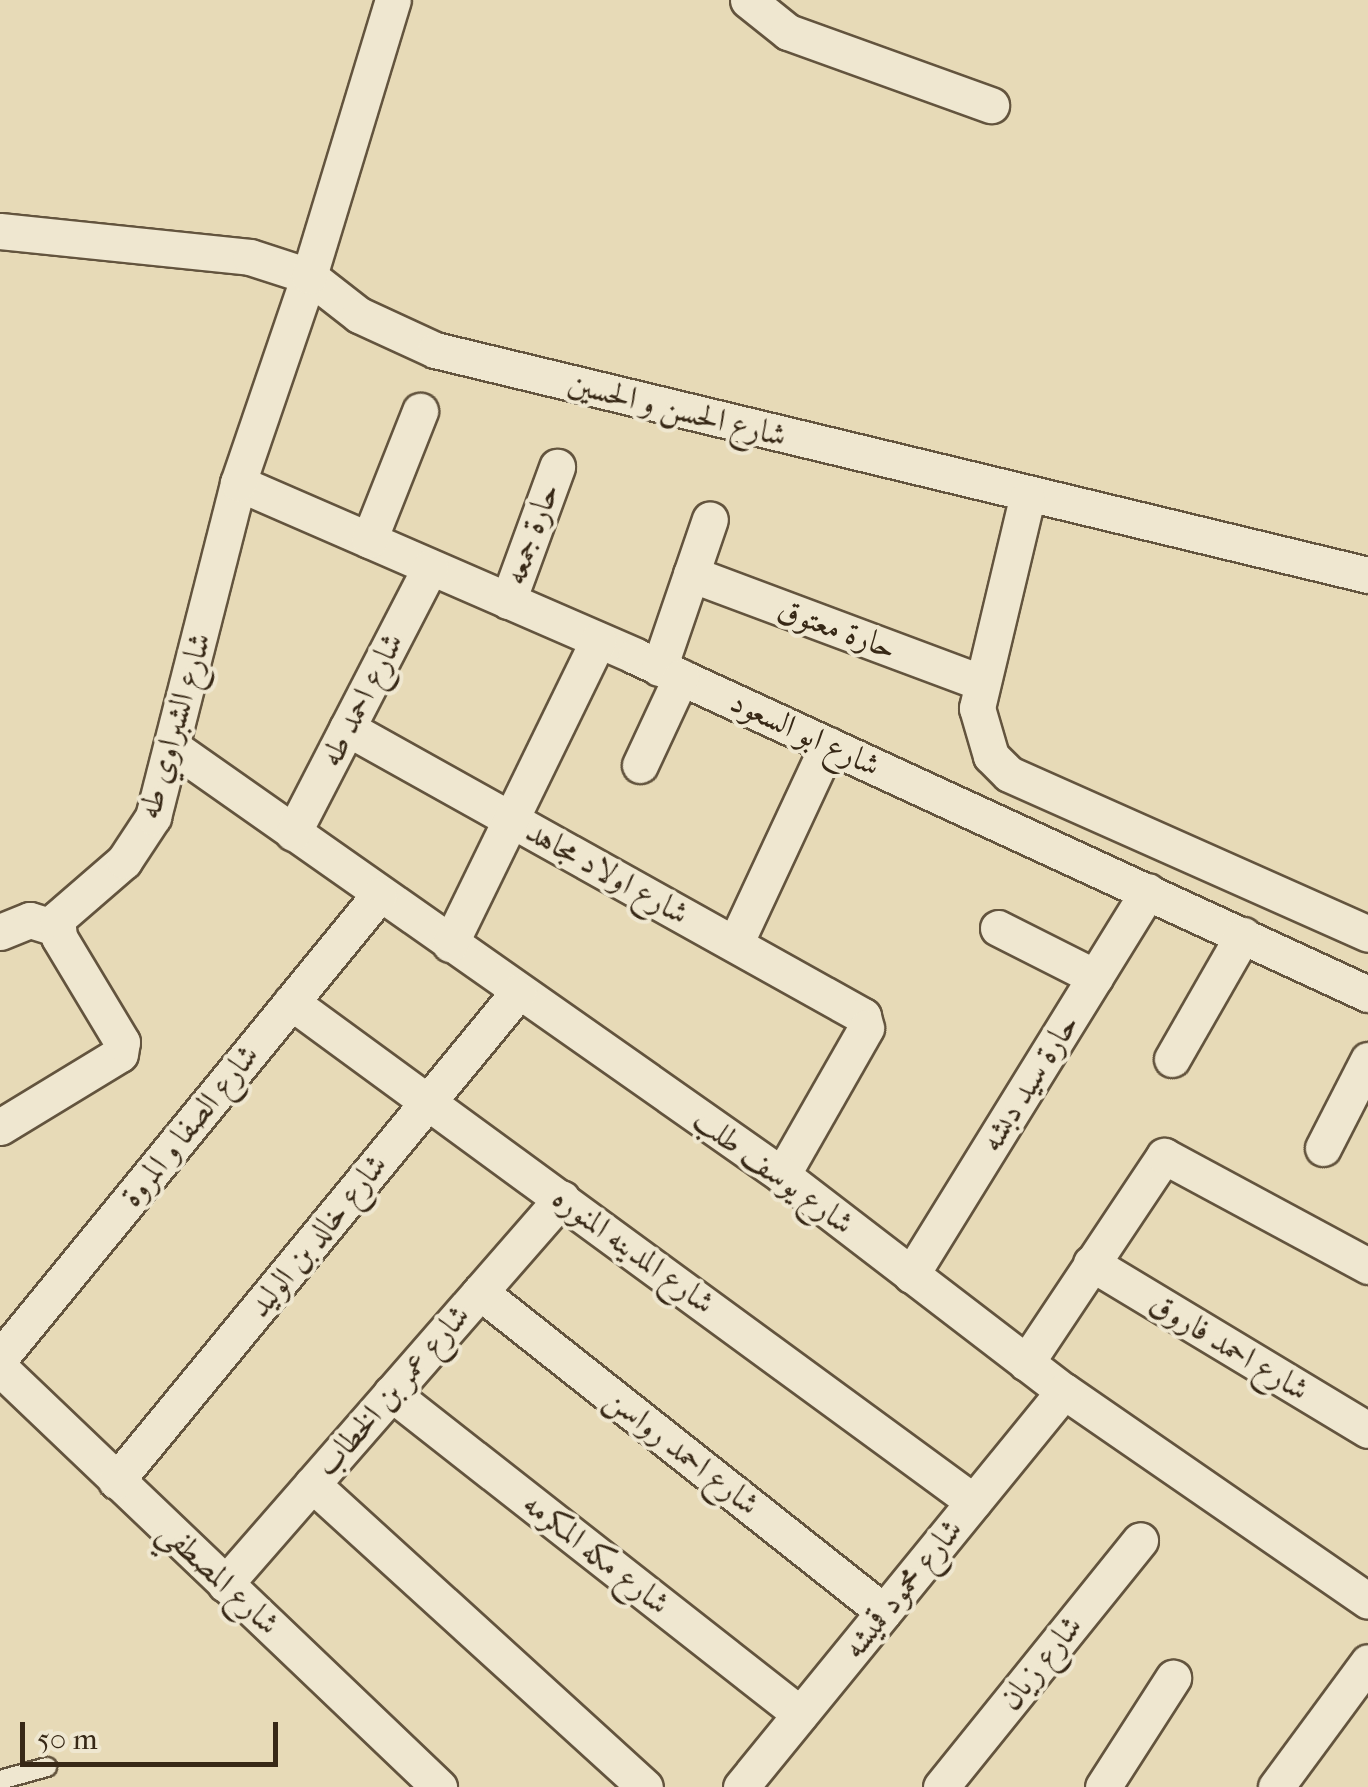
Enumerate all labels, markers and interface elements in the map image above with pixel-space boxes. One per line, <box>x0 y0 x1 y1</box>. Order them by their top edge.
street label: شارع الحسن و الحسين <box>564 364 790 456</box>
street label: حارة جمعه <box>496 478 568 590</box>
street label: حارة معتوق <box>773 590 901 668</box>
street label: شارع احمد طه <box>312 627 412 773</box>
street label: شارع الشبراوي طه <box>130 628 220 824</box>
street label: شارع ابو السعود <box>724 683 886 785</box>
street label: شارع اولاد مجاهد <box>519 813 695 933</box>
street label: حارة سيد دبشه <box>973 1007 1087 1159</box>
street label: شارع الصفا و المروة <box>113 1037 267 1215</box>
street label: شارع يوسف طلب <box>685 1101 861 1243</box>
street label: شارع خالد بن الوليد <box>240 1147 396 1325</box>
street label: شارع المدينه المنوره <box>544 1179 722 1323</box>
street label: شارع احمد فاروق <box>1142 1284 1316 1410</box>
street label: شارع عمر بن الخطاب <box>308 1297 478 1485</box>
street label: شارع احمد رواسن <box>597 1380 767 1524</box>
street label: شارع مكه المكرمه <box>515 1485 677 1623</box>
street label: شارع محمود قميشه <box>835 1511 971 1667</box>
street label: شارع المصطفي <box>151 1513 287 1643</box>
street label: شارع زيان <box>991 1608 1091 1718</box>
scale bar <box>25 1702 282 1764</box>
text: 50 m <box>37 1722 98 1757</box>

